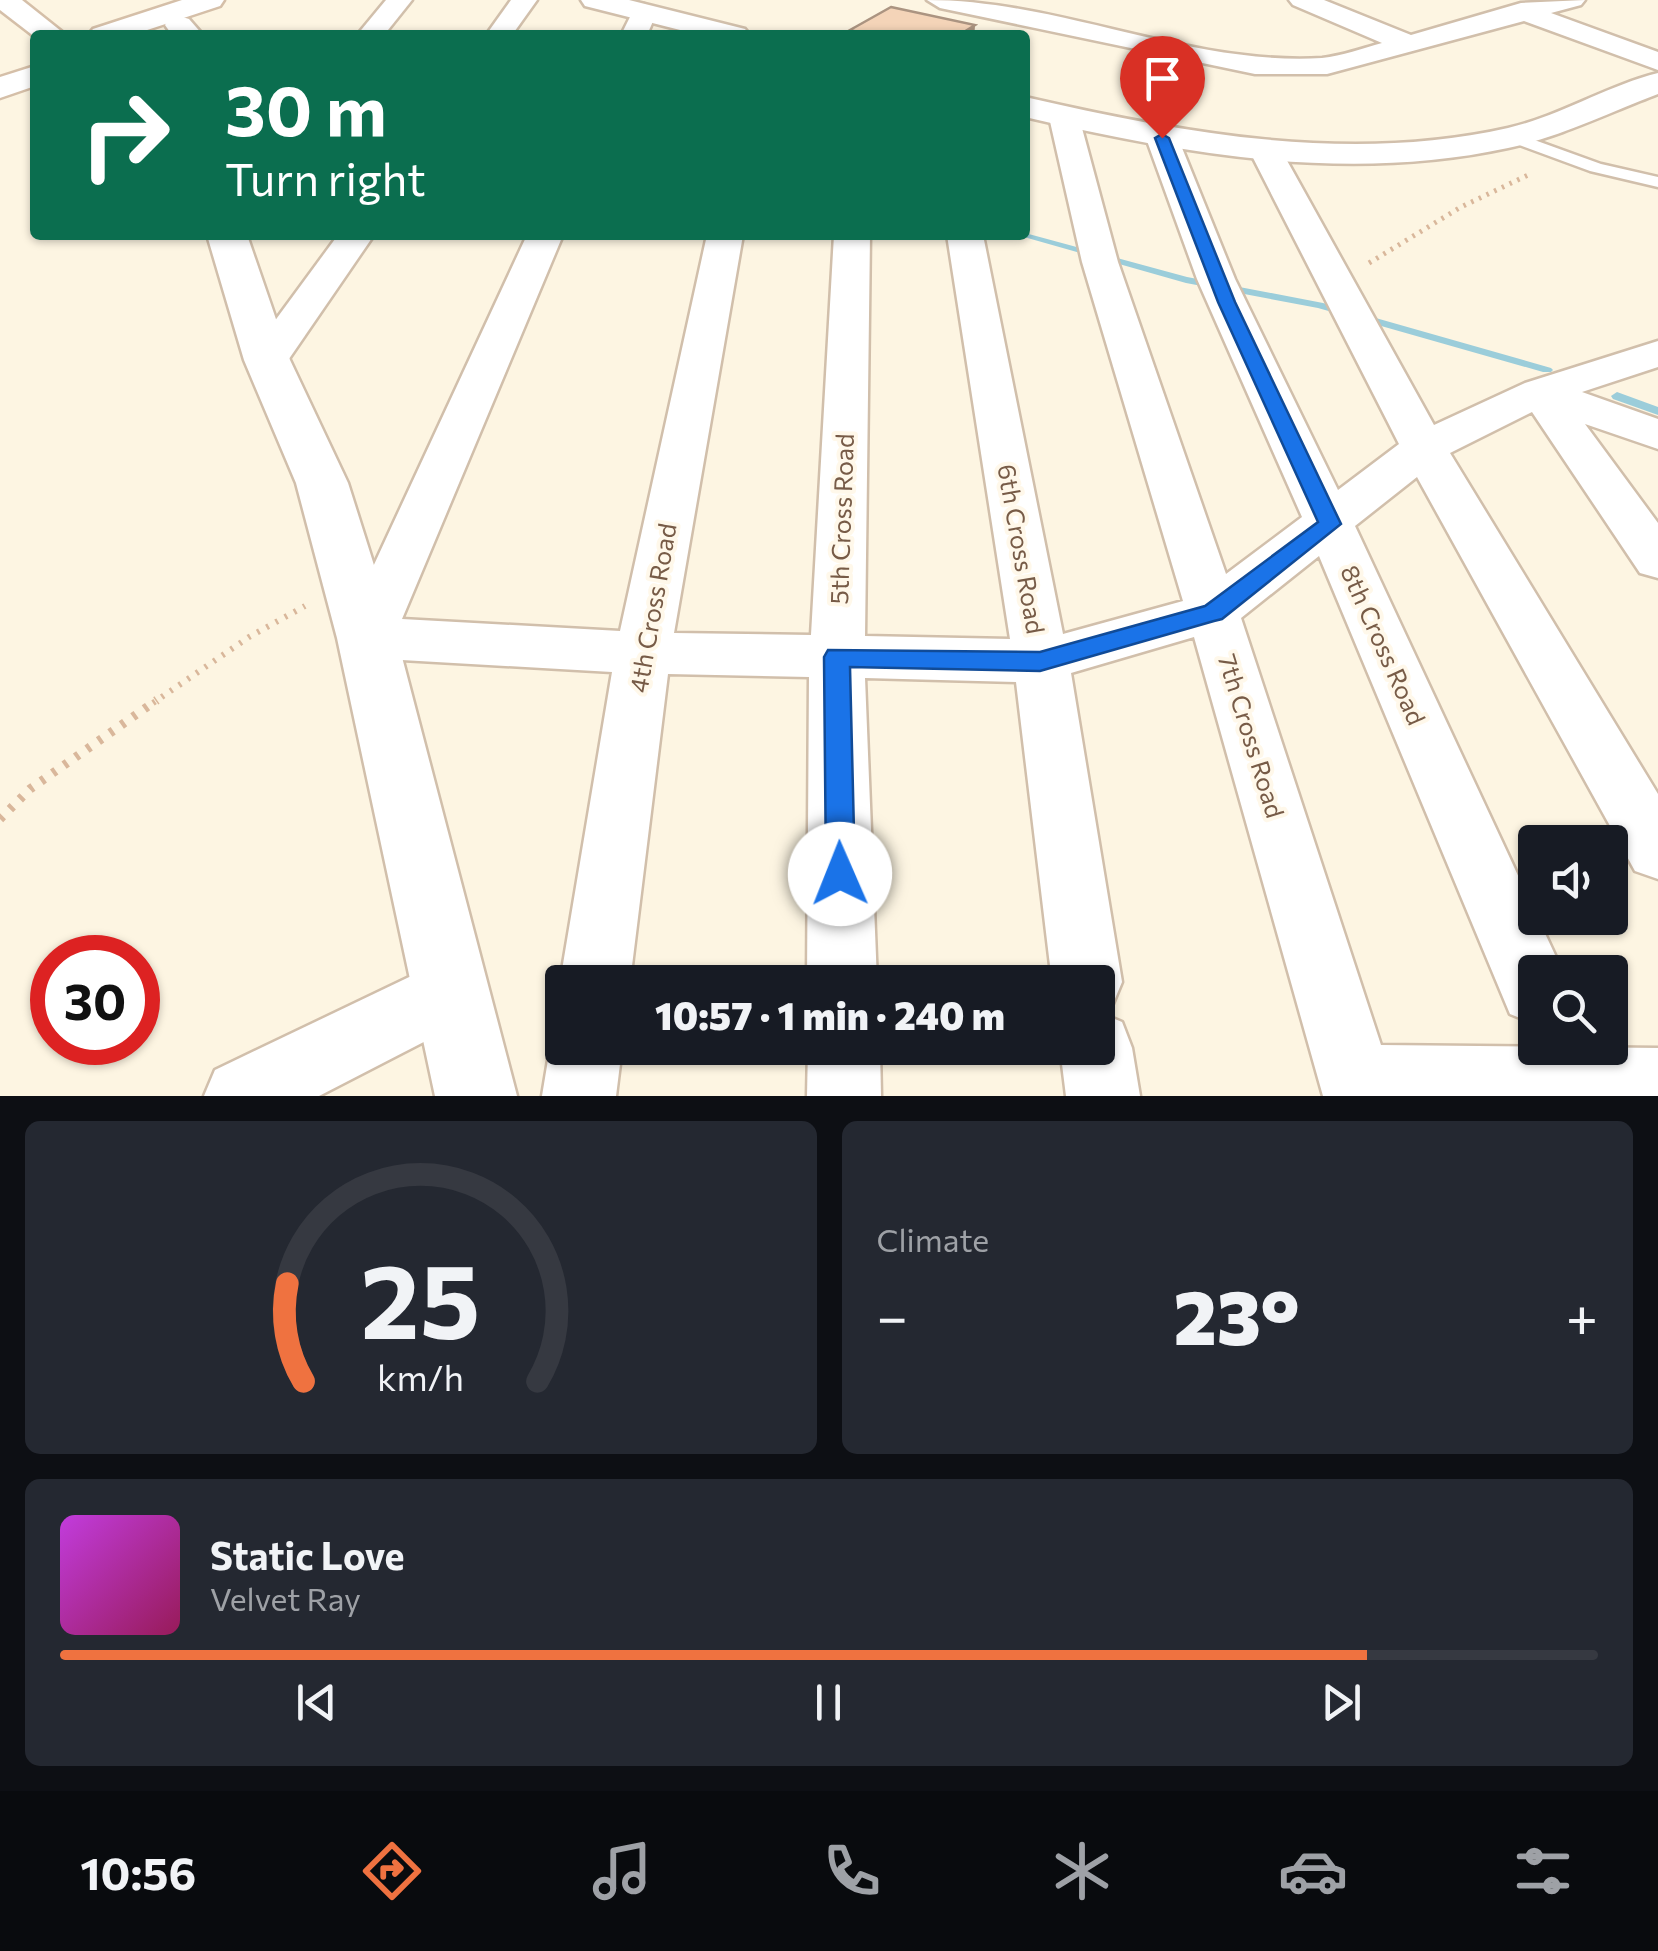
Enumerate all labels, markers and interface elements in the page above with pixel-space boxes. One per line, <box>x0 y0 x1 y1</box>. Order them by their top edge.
pin <box>1120 36 1205 139</box>
icon: arrive <box>1135 51 1190 106</box>
text: 30 m <box>225 65 387 150</box>
icon: right <box>60 70 190 200</box>
text: Turn right <box>225 150 426 205</box>
street label: 5th Cross Road <box>823 433 859 605</box>
street label: 6th Cross Road <box>992 462 1052 636</box>
street label: 4th Cross Road <box>622 521 682 695</box>
street label: 8th Cross Road <box>1335 560 1433 729</box>
street label: 7th Cross Road <box>1213 650 1291 821</box>
position arrow <box>788 822 892 926</box>
map controls <box>1518 825 1628 1065</box>
button: sound <box>1518 825 1628 935</box>
speed limit sign: 30 <box>30 935 160 1065</box>
button: search <box>1518 955 1628 1065</box>
text: 10:57 · 1 min · 240 m <box>655 991 1005 1038</box>
text: Climate <box>877 1219 989 1259</box>
text: 25 <box>361 1233 481 1360</box>
text: 23° <box>1174 1269 1300 1360</box>
text: − <box>877 1281 908 1348</box>
text: + <box>1566 1281 1598 1348</box>
text: km/h <box>377 1355 464 1398</box>
text: Static Love <box>210 1531 405 1578</box>
text: Velvet Ray <box>210 1578 361 1618</box>
icon: previous <box>289 1675 344 1730</box>
icon: pause <box>801 1675 856 1730</box>
icon: next <box>1314 1675 1369 1730</box>
icon: directions <box>357 1836 427 1906</box>
icon: music <box>587 1836 657 1906</box>
icon: phone <box>817 1836 887 1906</box>
icon: climate <box>1047 1836 1117 1906</box>
icon: car <box>1278 1836 1348 1906</box>
icon: filters <box>1508 1836 1578 1906</box>
text: 10:56 <box>80 1844 196 1899</box>

